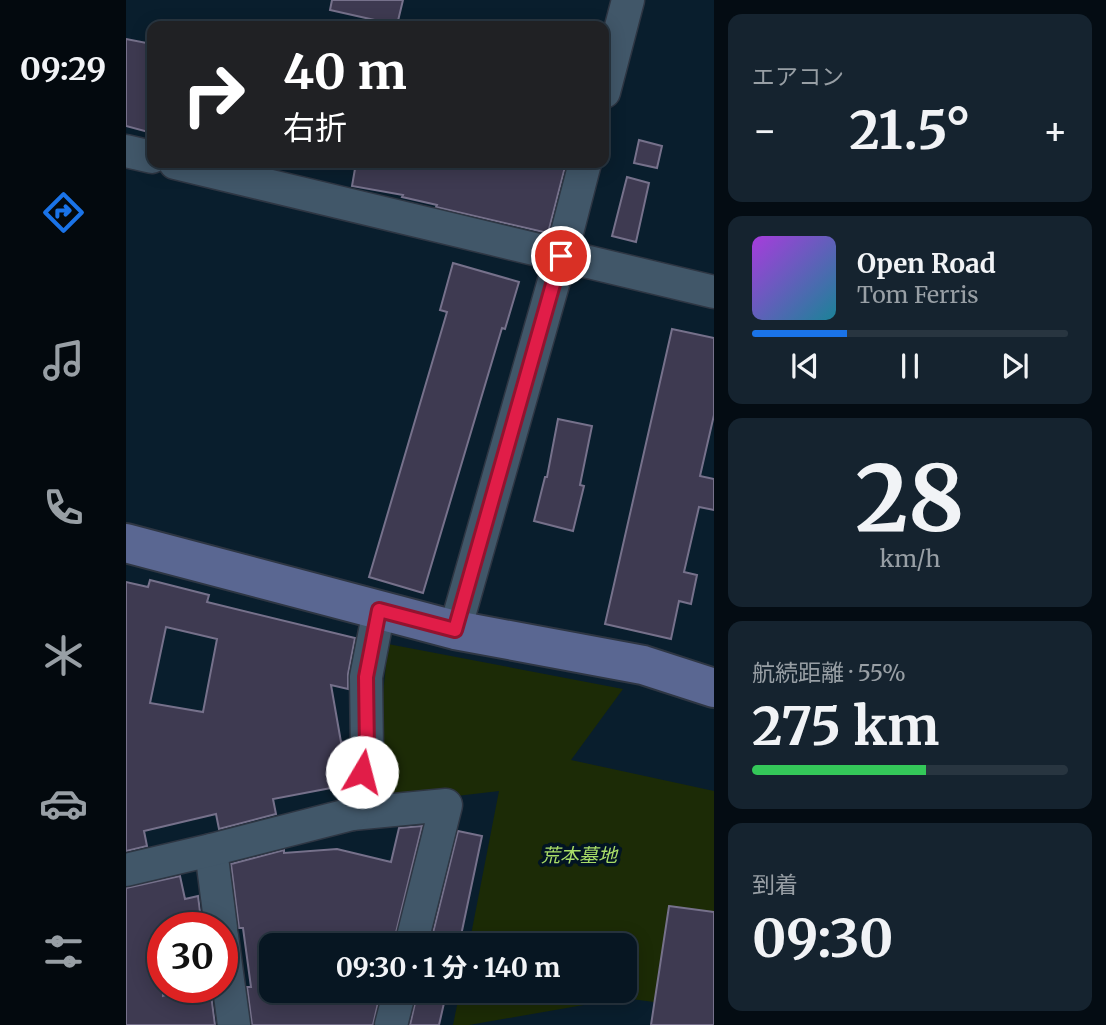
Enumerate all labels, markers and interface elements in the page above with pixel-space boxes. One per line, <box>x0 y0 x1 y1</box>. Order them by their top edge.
text: 40 m <box>283 41 407 102</box>
text: 09:29 <box>20 49 106 89</box>
icon: right <box>168 49 259 140</box>
text: エアコン <box>752 62 844 91</box>
text: 21.5° <box>849 98 971 163</box>
text: − <box>752 107 777 154</box>
text: + <box>1043 107 1068 154</box>
text: 右折 <box>283 108 347 148</box>
icon: directions <box>39 188 88 237</box>
pin <box>531 226 591 286</box>
icon: arrive <box>542 237 580 275</box>
text: Open Road <box>857 247 996 280</box>
text: Tom Ferris <box>857 280 979 309</box>
icon: music <box>39 336 88 385</box>
icon: previous <box>786 347 824 385</box>
icon: pause <box>891 347 929 385</box>
icon: next <box>996 347 1034 385</box>
text: 28 <box>855 441 965 556</box>
icon: phone <box>39 483 88 532</box>
text: km/h <box>880 544 940 573</box>
icon: climate <box>39 631 88 680</box>
text: 航続距離 · 55% <box>752 658 906 687</box>
text: 275 km <box>752 694 939 759</box>
position arrow <box>325 735 399 809</box>
icon: car <box>39 779 88 828</box>
park label: 荒本墓地 <box>541 843 619 867</box>
text: 到着 <box>752 870 798 899</box>
text: 09:30 <box>752 906 893 971</box>
speed limit sign: 30 <box>147 912 238 1003</box>
icon: filters <box>39 927 88 976</box>
text: 09:30 · 1 分 · 140 m <box>336 951 560 984</box>

